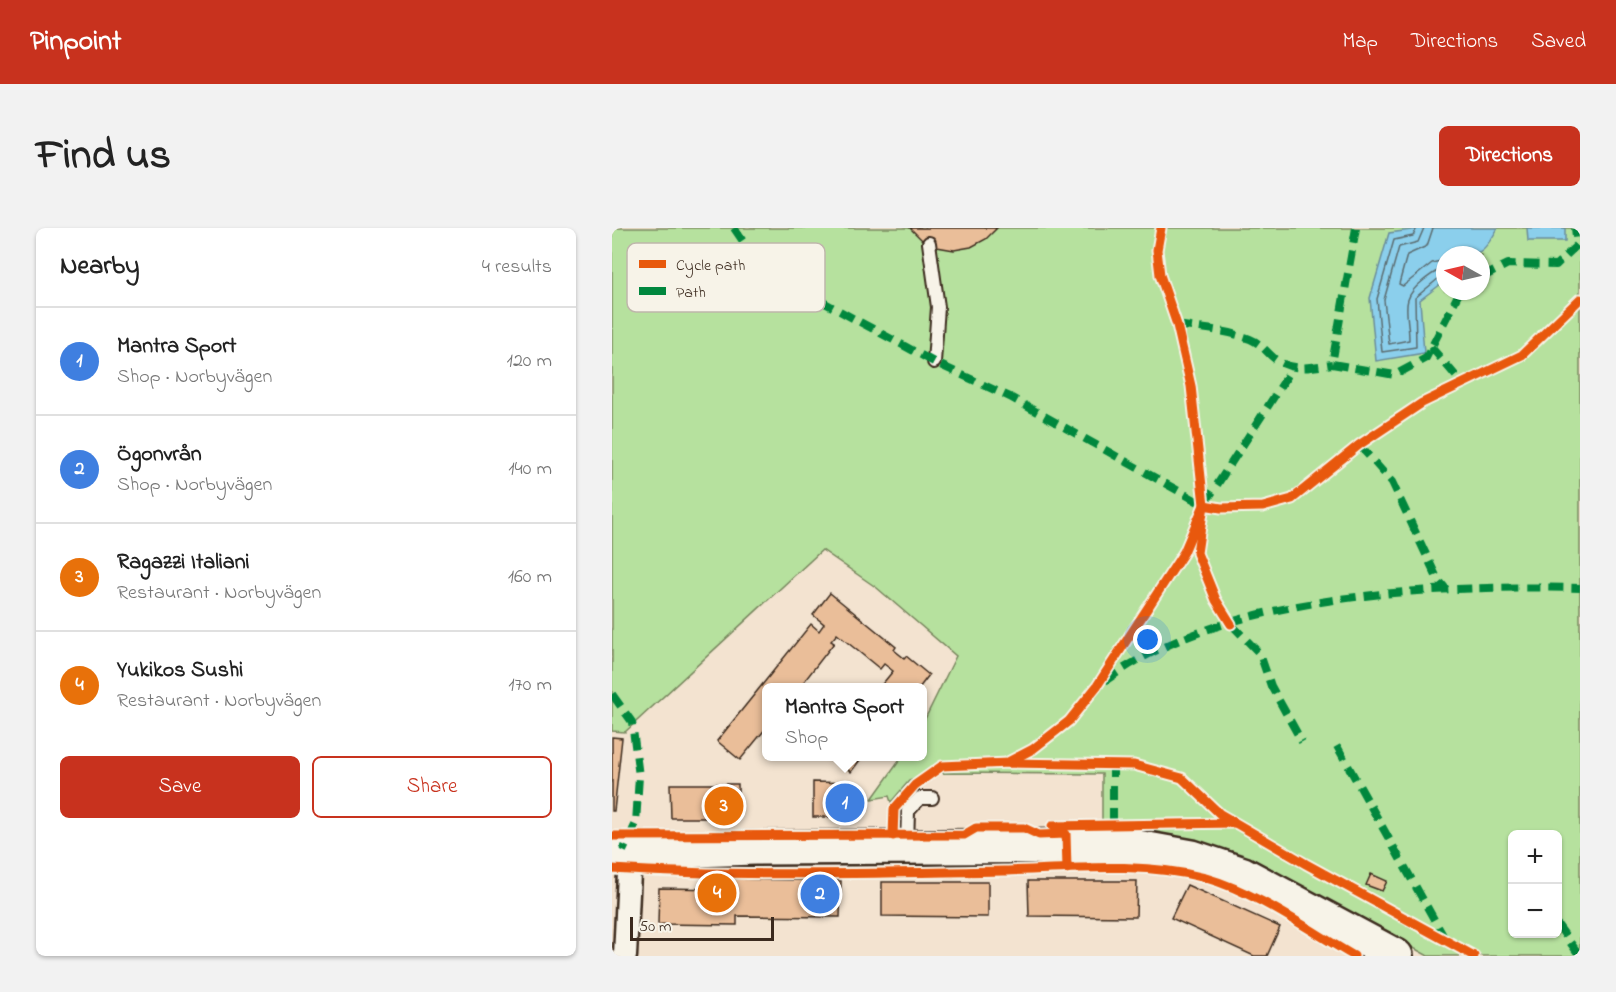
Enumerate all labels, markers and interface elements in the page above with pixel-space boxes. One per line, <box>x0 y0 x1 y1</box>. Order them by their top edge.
text: Pinpoint <box>30 22 121 63</box>
text: Map <box>1342 27 1378 57</box>
text: Directions <box>1411 27 1498 57</box>
text: Saved <box>1531 27 1586 57</box>
text: Find us <box>36 126 171 187</box>
button: Directions <box>1439 126 1580 186</box>
legend <box>627 243 825 312</box>
north arrow <box>1436 246 1490 300</box>
text: Nearby <box>60 248 139 286</box>
text: 4 results <box>482 253 552 282</box>
text: Cycle path <box>676 254 745 278</box>
text: Path <box>676 281 706 305</box>
text: Mantra Sport <box>117 331 236 363</box>
text: 1 <box>76 347 83 376</box>
text: 120 m <box>507 347 552 376</box>
text: Shop · Norbyvägen <box>117 363 272 392</box>
text: Ögonvrån <box>117 439 202 471</box>
text: 2 <box>75 455 84 484</box>
text: 140 m <box>508 455 552 484</box>
text: Shop · Norbyvägen <box>117 471 272 500</box>
text: Ragazzi Italiani <box>117 547 250 579</box>
text: 3 <box>75 563 84 592</box>
text: 160 m <box>508 563 552 592</box>
text: Restaurant · Norbyvägen <box>117 579 321 608</box>
your location <box>1133 625 1162 654</box>
text: Yukikos Sushi <box>117 655 243 687</box>
text: 4 <box>75 671 84 700</box>
text: 170 m <box>508 671 552 700</box>
popup <box>762 683 927 761</box>
text: Restaurant · Norbyvägen <box>117 687 321 716</box>
text: Mantra Sport <box>785 692 904 724</box>
text: Shop <box>785 724 828 753</box>
button: Save <box>60 756 300 818</box>
button: Share <box>312 756 552 818</box>
pin: 1 <box>826 780 864 826</box>
pin: 3 <box>704 784 744 828</box>
map controls <box>1508 830 1562 938</box>
button: + <box>1508 830 1562 884</box>
pin: 4 <box>698 870 736 916</box>
pin: 2 <box>800 872 840 916</box>
button: − <box>1508 884 1562 938</box>
scale bar <box>630 914 774 942</box>
text: 50 m <box>639 915 671 939</box>

